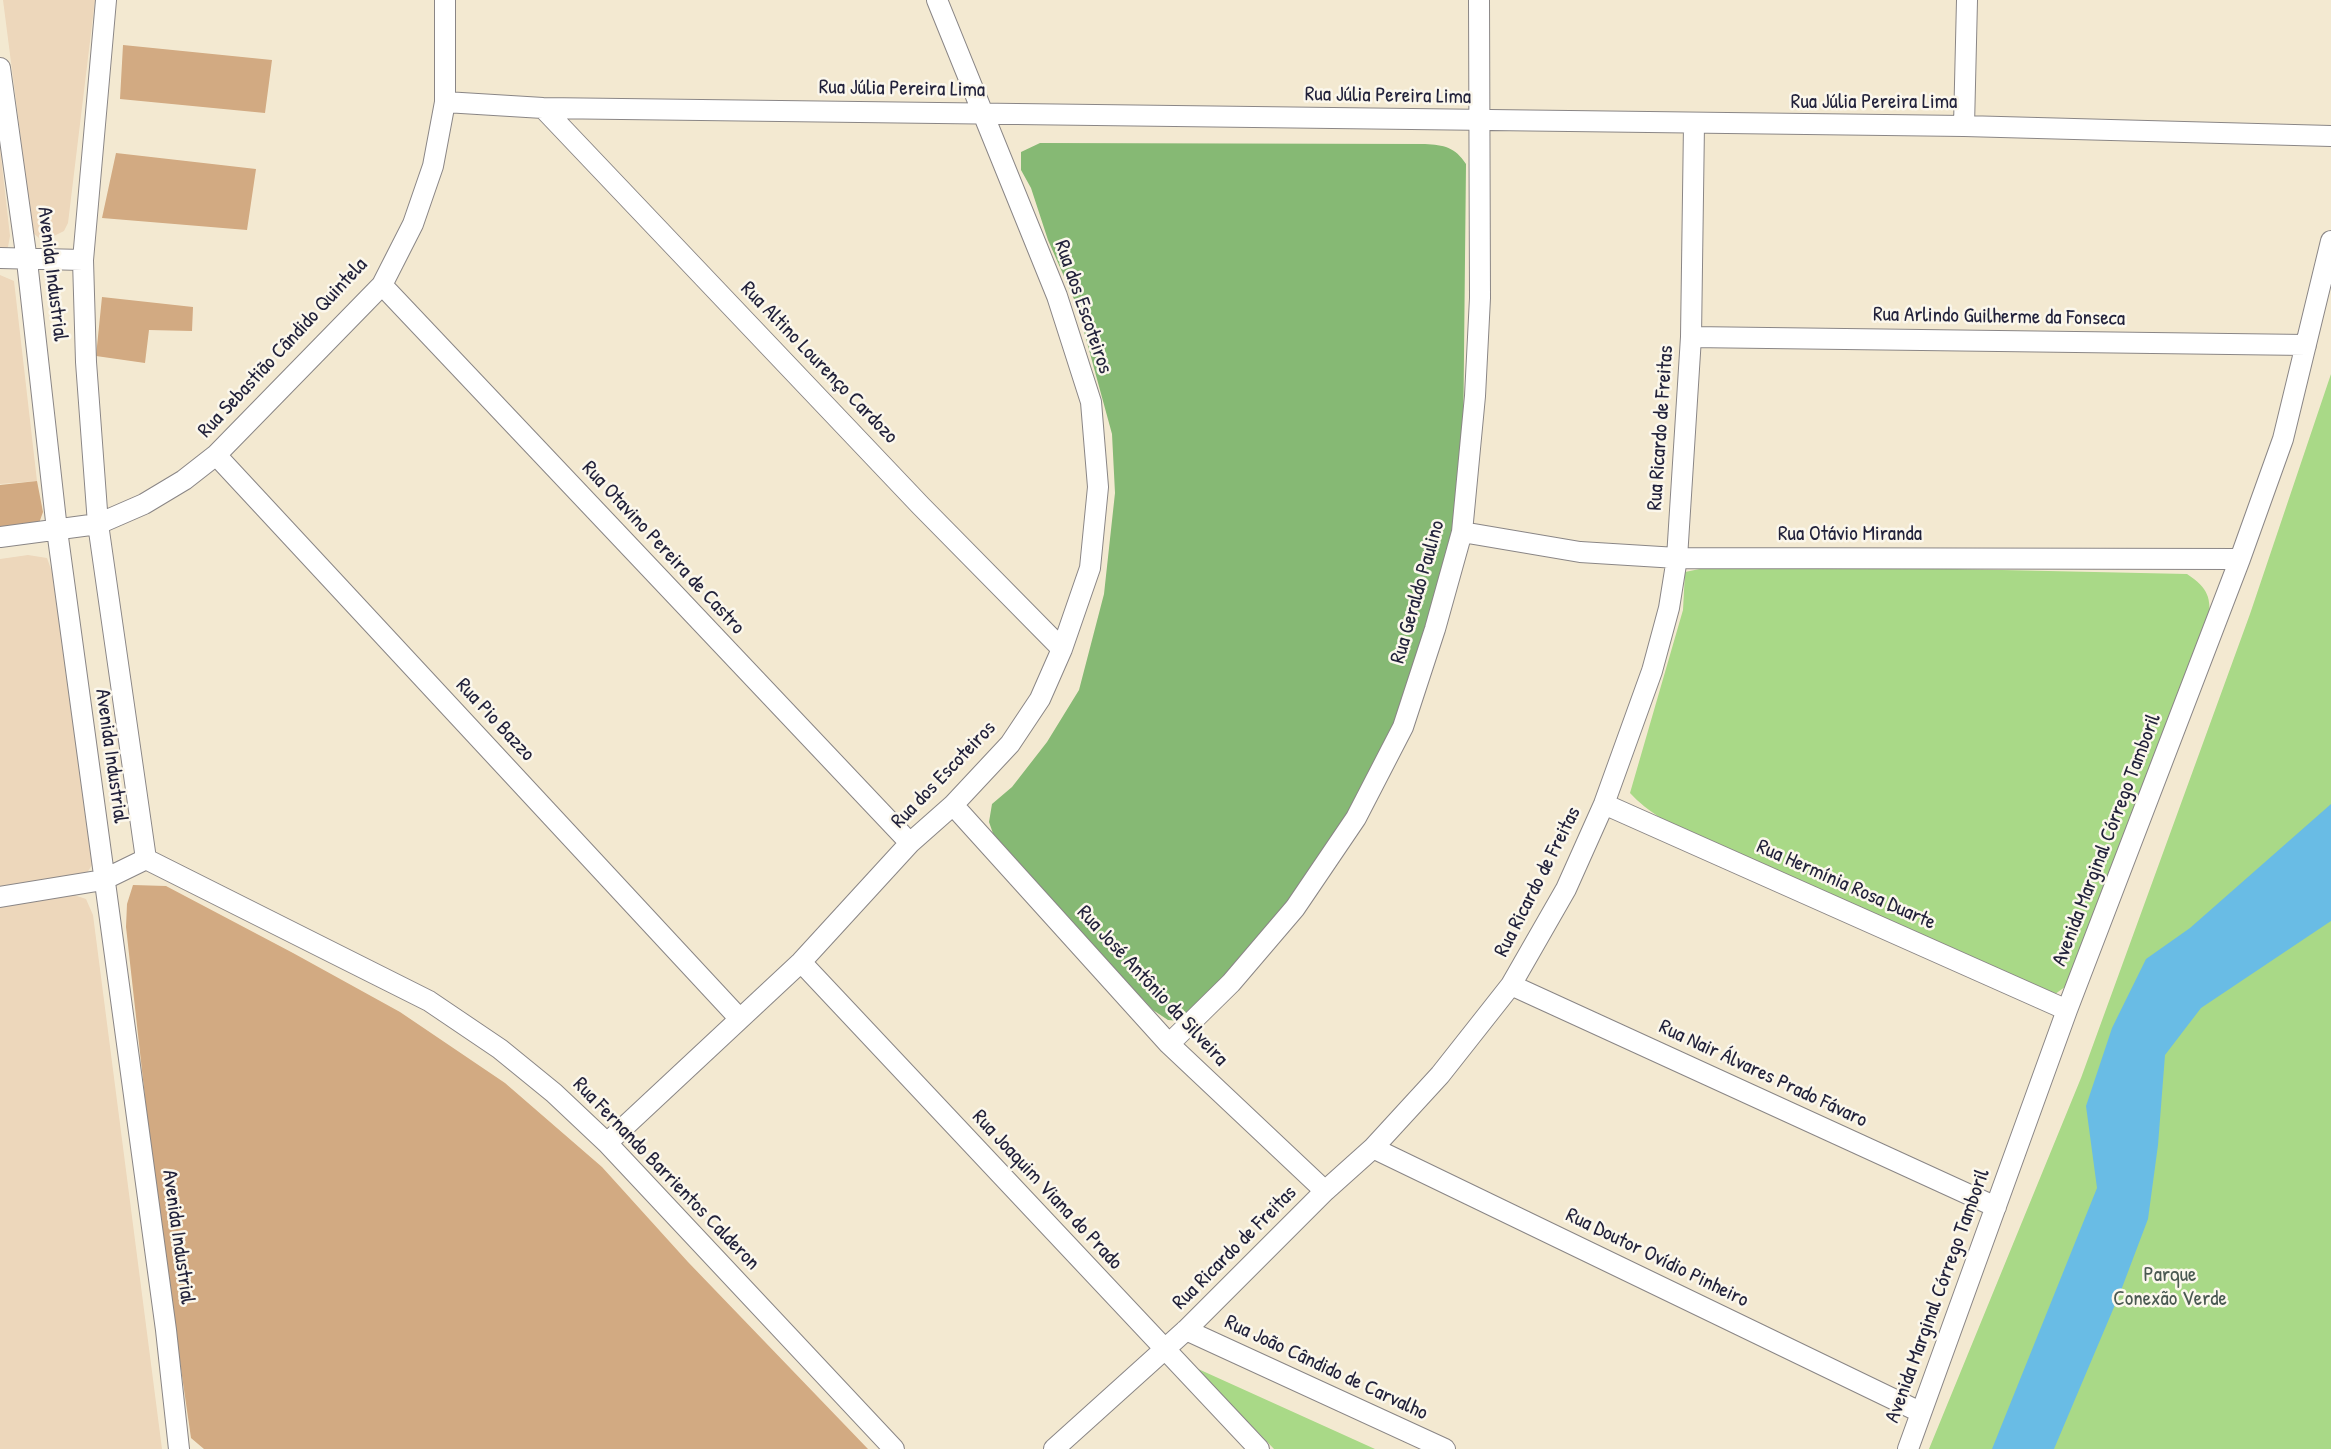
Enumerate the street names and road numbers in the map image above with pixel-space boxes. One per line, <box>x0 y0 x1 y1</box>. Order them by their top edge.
street label: Rua Júlia Pereira Lima <box>819 75 985 103</box>
street label: Rua Júlia Pereira Lima <box>1305 82 1471 110</box>
street label: Rua Júlia Pereira Lima <box>1791 89 1957 115</box>
street label: Avenida Industrial <box>31 205 73 343</box>
street label: Rua dos Escoteiros <box>1048 237 1118 377</box>
street label: Rua Sebastião Cândido Quintela <box>193 253 373 443</box>
street label: Rua Altino Lourenço Cardozo <box>735 277 903 449</box>
street label: Rua Arlindo Guilherme da Fonseca <box>1873 302 2125 332</box>
street label: Rua Ricardo de Freitas <box>1643 345 1679 511</box>
street label: Rua Otavino Pereira de Castro <box>576 456 750 640</box>
street label: Rua Geraldo Paulino <box>1386 517 1450 667</box>
street label: Rua Otávio Miranda <box>1778 521 1922 547</box>
street label: Rua Pio Bazzo <box>450 673 540 767</box>
street label: Avenida Industrial <box>89 687 133 825</box>
street label: Avenida Marginal Córrego Tamboril <box>2047 710 2167 970</box>
street label: Rua dos Escoteiros <box>886 716 1002 834</box>
street label: Rua Ricardo de Freitas <box>1489 803 1587 961</box>
street label: Rua Hermínia Rosa Duarte <box>1753 834 1939 936</box>
street label: Rua José Antônio da Silveira <box>1071 900 1233 1072</box>
street label: Rua Nair Álvares Prado Fávaro <box>1655 1015 1871 1133</box>
street label: Rua Fernando Barrientos Calderon <box>567 1072 765 1276</box>
street label: Rua Joaquim Viana do Prado <box>966 1105 1128 1275</box>
street label: Avenida Marginal Córrego Tamboril <box>1880 1166 1996 1426</box>
street label: Avenida Industrial <box>156 1168 200 1306</box>
street label: Rua Ricardo de Freitas <box>1168 1181 1302 1315</box>
street label: Rua Doutor Ovídio Pinheiro <box>1562 1203 1752 1313</box>
street label: Rua João Cândido de Carvalho <box>1220 1310 1432 1426</box>

